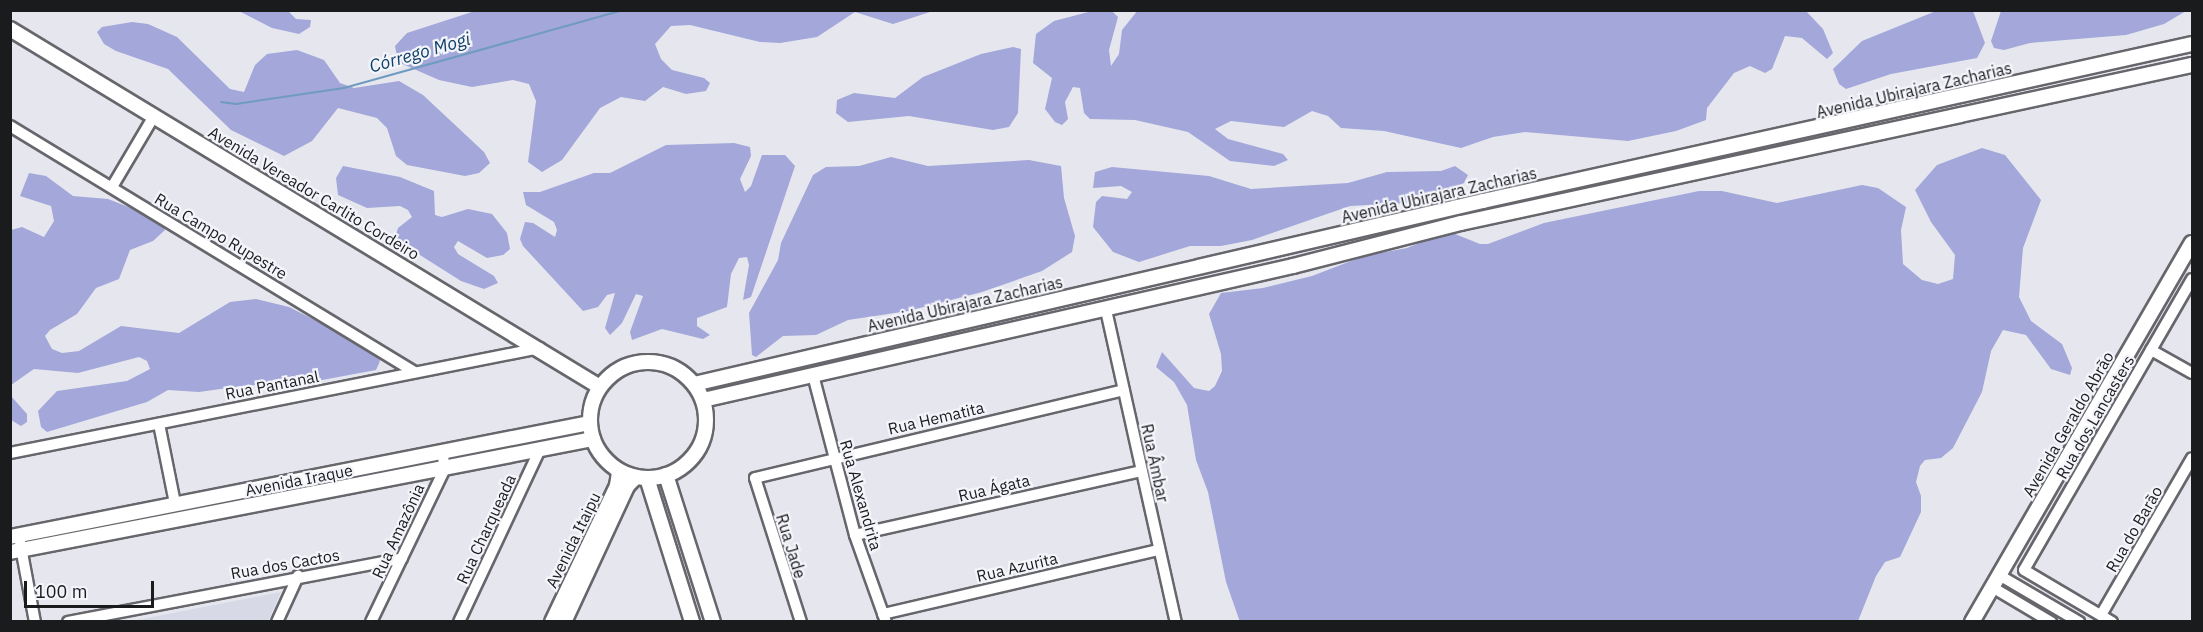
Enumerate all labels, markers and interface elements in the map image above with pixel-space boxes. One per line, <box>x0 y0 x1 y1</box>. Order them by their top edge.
water label: Córrego Mogi <box>367 28 473 78</box>
street label: Avenida Ubirajara Zacharias <box>1814 58 2014 122</box>
street label: Avenida Vereador Carlito Cordeiro <box>205 122 423 264</box>
street label: Avenida Ubirajara Zacharias <box>1339 163 1539 227</box>
street label: Rua Campo Rupestre <box>151 189 291 283</box>
street label: Avenida Ubirajara Zacharias <box>865 272 1065 336</box>
street label: Avenida Geraldo Abrão <box>2019 348 2117 500</box>
street label: Rua dos Lancasters <box>2052 352 2138 482</box>
street label: Rua Pantanal <box>224 367 320 403</box>
street label: Rua Hematita <box>886 398 986 438</box>
street label: Rua Âmbar <box>1137 422 1173 504</box>
street label: Rua Alexandrita <box>836 438 886 552</box>
street label: Avenida Iraque <box>244 460 354 500</box>
street label: Rua Ágata <box>956 470 1032 506</box>
street label: Rua Charqueada <box>452 471 520 587</box>
street label: Rua Amazônia <box>368 481 428 581</box>
street label: Rua do Barão <box>2102 483 2166 575</box>
street label: Avenida Itaipu <box>542 489 604 591</box>
street label: Rua Jade <box>772 511 810 581</box>
street label: Rua dos Cactos <box>229 545 341 583</box>
street label: Rua Azurita <box>975 548 1059 586</box>
scale bar <box>27 569 158 607</box>
text: 100 m <box>35 580 87 603</box>

